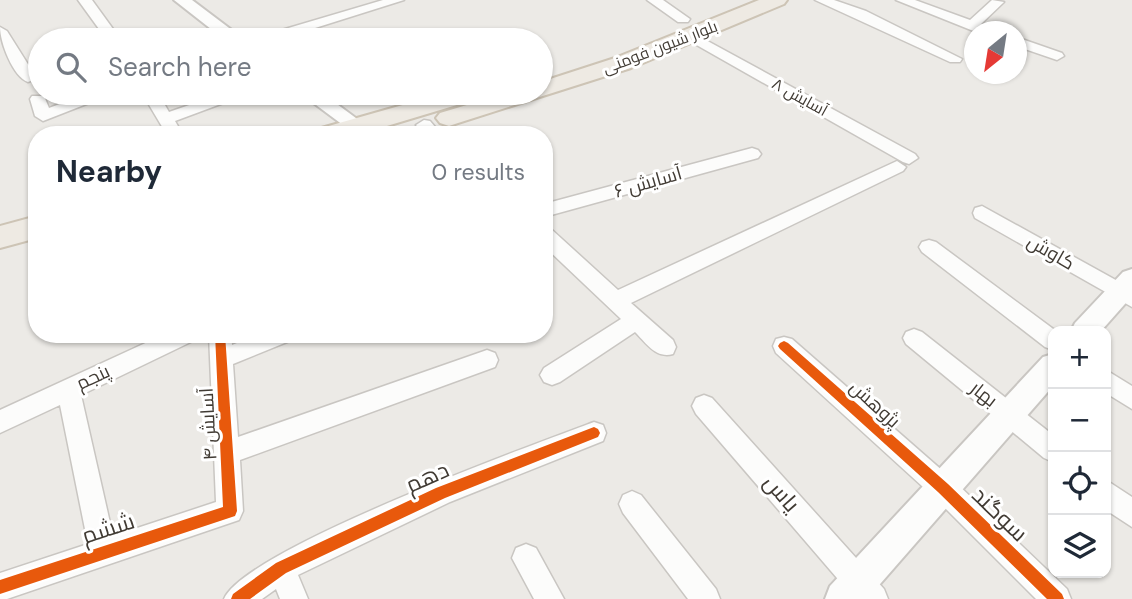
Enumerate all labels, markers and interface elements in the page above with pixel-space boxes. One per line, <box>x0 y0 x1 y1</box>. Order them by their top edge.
street label: بلوار شیون فومنی <box>600 15 720 79</box>
north arrow <box>964 21 1027 84</box>
search box <box>28 28 553 105</box>
icon: search <box>52 48 90 86</box>
text: Search here <box>108 50 251 84</box>
street label: آسایش ۸ <box>768 73 832 121</box>
text: Nearby <box>56 152 162 191</box>
text: 0 results <box>432 157 525 187</box>
street label: آسایش ۶ <box>611 160 685 204</box>
street label: کاوش <box>1023 228 1079 276</box>
map controls <box>1048 326 1111 578</box>
button: + <box>1048 326 1111 389</box>
street label: پنجم <box>72 358 114 397</box>
street label: پژوهش <box>844 375 906 433</box>
street label: بهار <box>964 375 1003 413</box>
street label: آسایش ۴ <box>194 387 222 461</box>
button: − <box>1048 389 1111 452</box>
button: locate <box>1048 452 1111 515</box>
street label: دهم <box>401 454 454 501</box>
street label: یاس <box>757 468 807 518</box>
street label: سوگند <box>966 480 1034 548</box>
street label: ششم <box>78 505 139 552</box>
button: layers <box>1048 515 1111 578</box>

